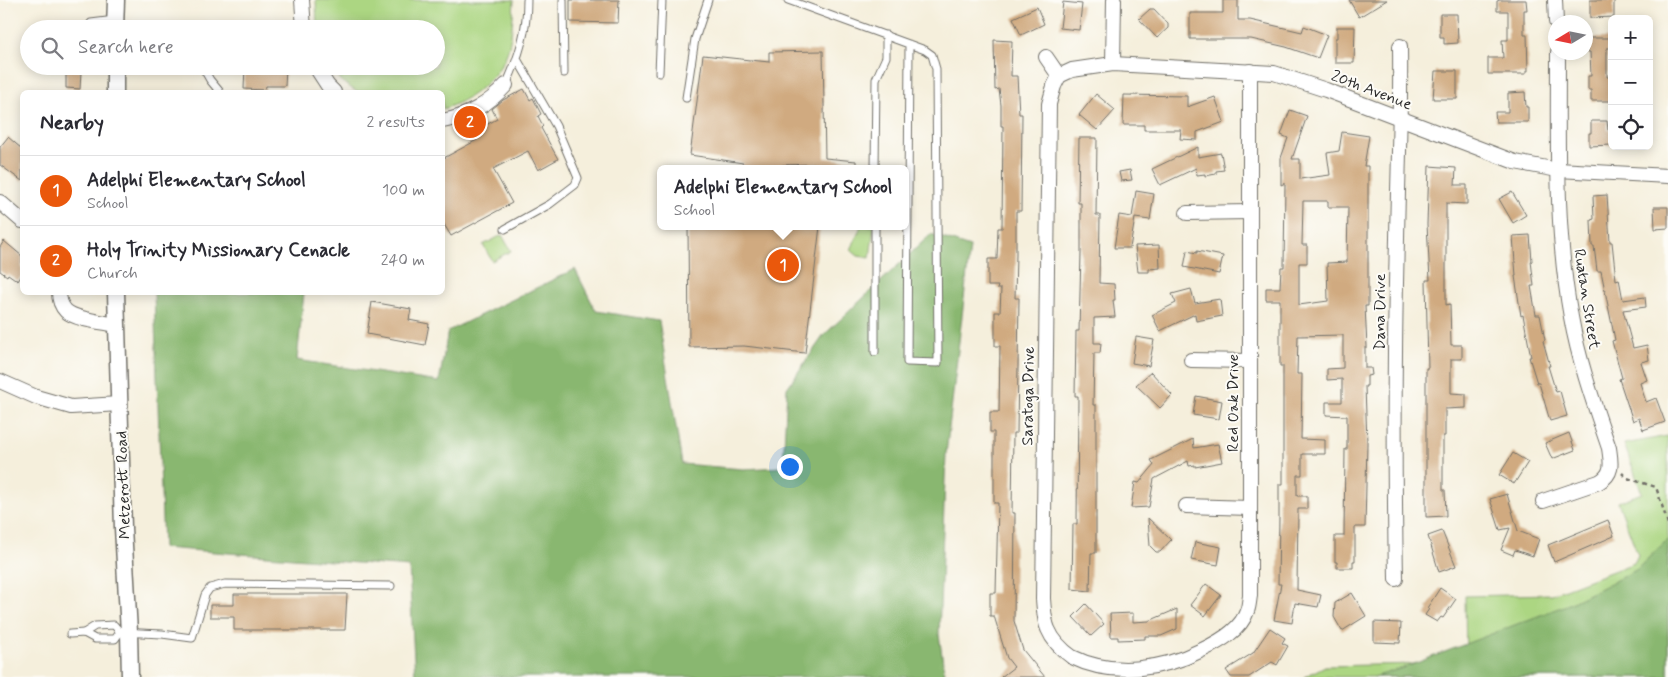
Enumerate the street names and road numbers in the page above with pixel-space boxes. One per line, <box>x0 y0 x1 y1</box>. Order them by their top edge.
street label: 20th Avenue <box>1328 65 1415 115</box>
street label: Ruatan Street <box>1568 247 1605 352</box>
street label: Dana Drive <box>1370 273 1391 351</box>
street label: Saratoga Drive <box>1017 346 1040 446</box>
street label: Red Oak Drive <box>1223 354 1244 452</box>
street label: Metzerott Road <box>111 430 136 540</box>

